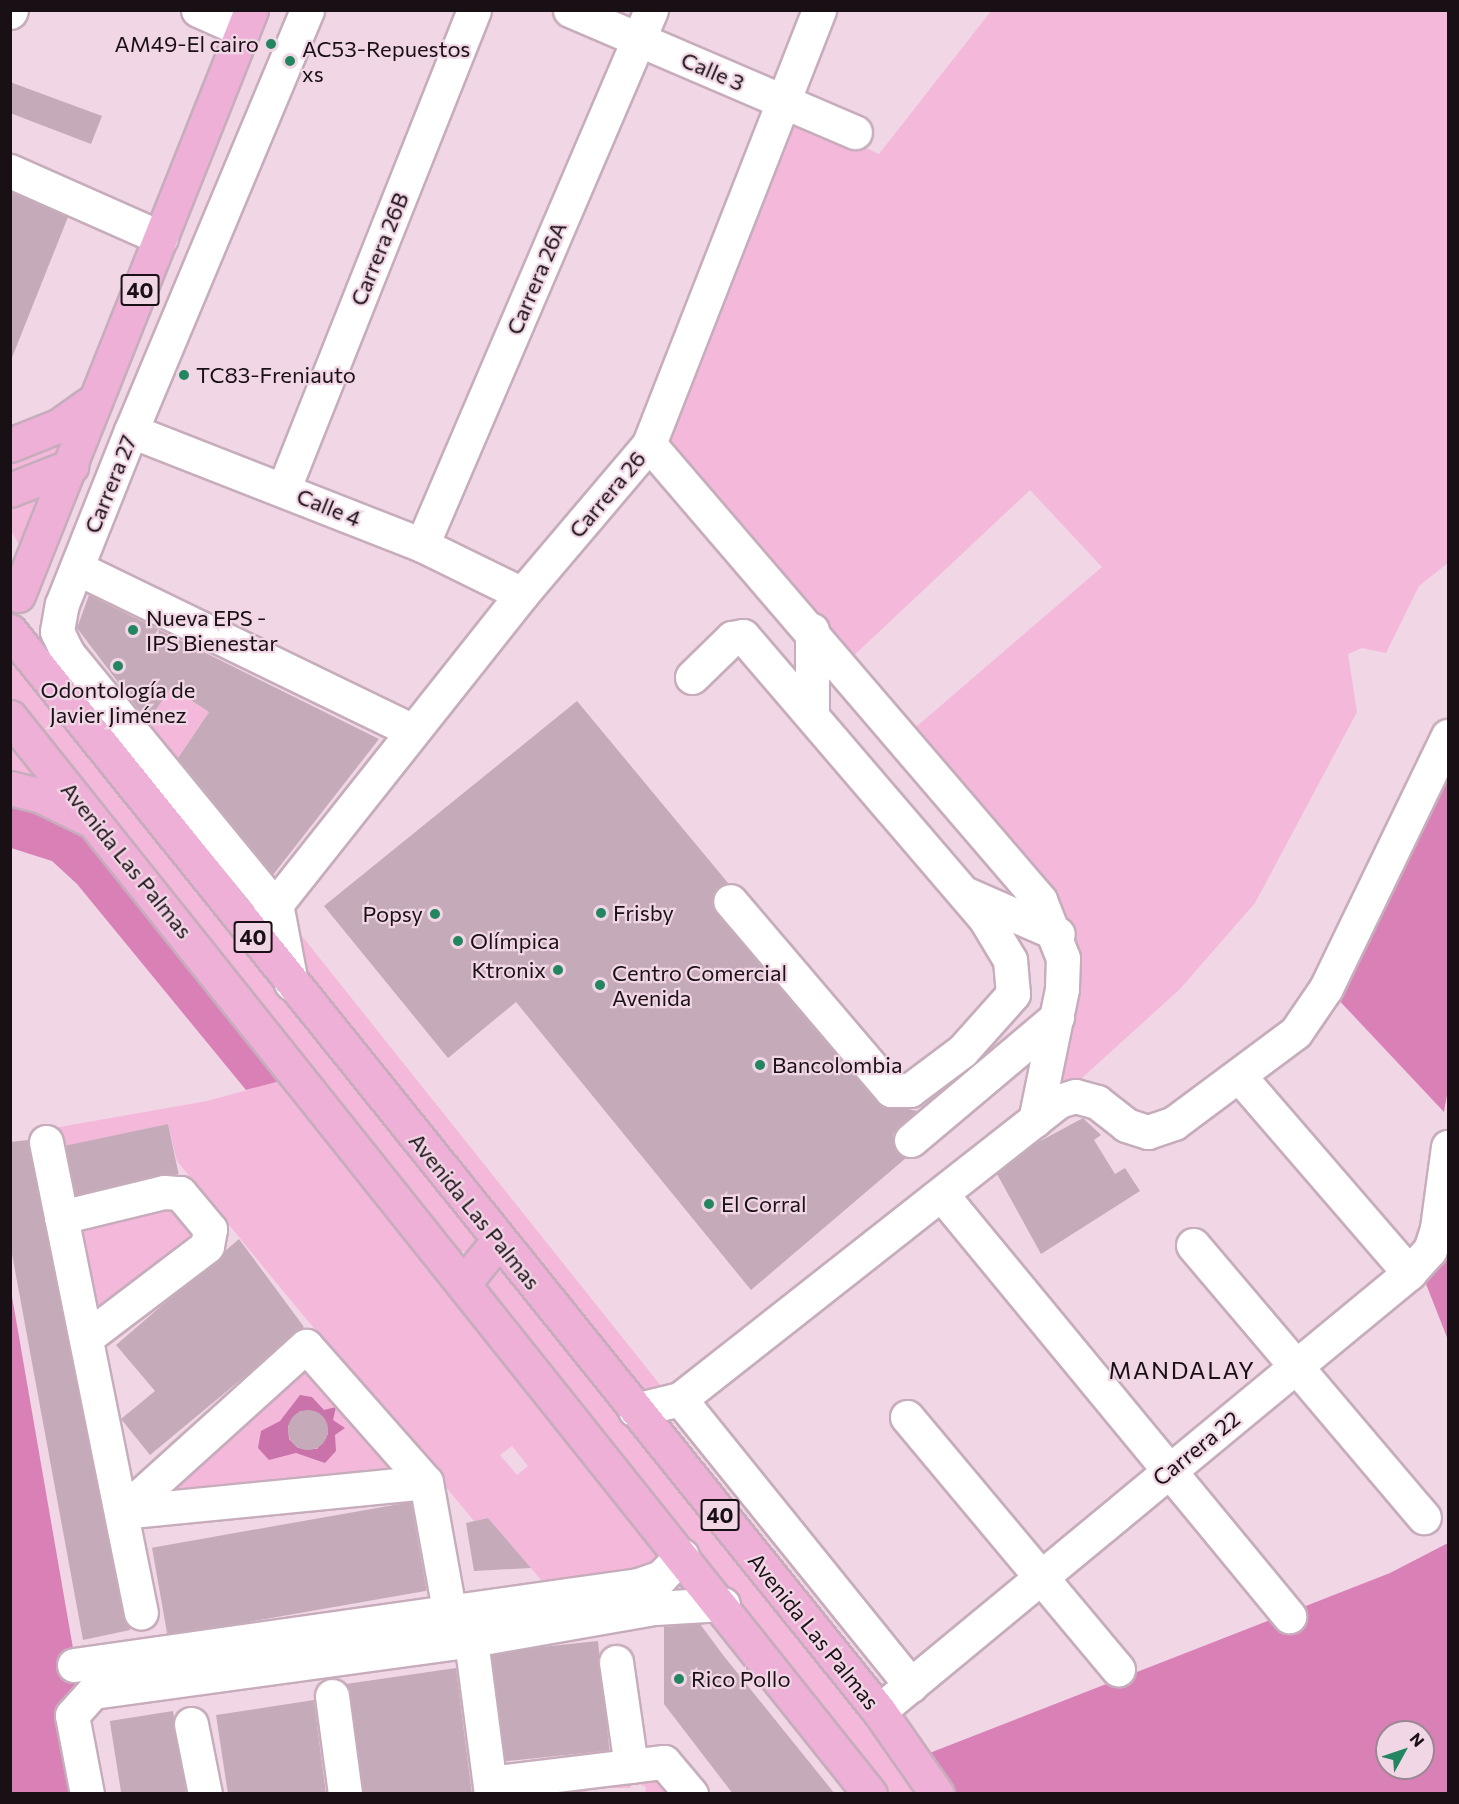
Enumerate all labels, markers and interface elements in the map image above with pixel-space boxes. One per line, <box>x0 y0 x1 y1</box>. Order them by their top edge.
place label: AM49-El cairo <box>114 31 259 57</box>
place label: AC53-Repuestos xs <box>302 35 470 86</box>
marker: AM49-El cairo <box>264 37 278 51</box>
street label: Calle 3 <box>677 46 749 96</box>
marker: AC53-Repuestos xs <box>283 54 297 68</box>
street label: Carrera 26B <box>344 189 414 309</box>
street label: Carrera 26A <box>500 218 572 338</box>
road number: 40 <box>120 272 160 308</box>
place label: TC83-Freniauto <box>196 362 356 388</box>
marker: TC83-Freniauto <box>177 368 191 382</box>
street label: Carrera 27 <box>78 431 142 537</box>
street label: Carrera 26 <box>563 445 651 543</box>
street label: Calle 4 <box>293 482 365 532</box>
place label: Nueva EPS - IPS Bienestar <box>146 604 278 656</box>
marker: Nueva EPS - IPS Bienestar <box>124 621 142 639</box>
marker: Odontología de Javier Jiménez <box>111 659 125 673</box>
place label: Odontología de Javier Jiménez <box>41 676 195 728</box>
street label: Avenida Las Palmas <box>56 777 198 943</box>
place label: Frisby <box>613 900 674 926</box>
place label: Popsy <box>362 901 423 927</box>
marker: Frisby <box>594 906 608 920</box>
marker: Popsy <box>428 907 442 921</box>
road number: 40 <box>234 919 272 955</box>
place label: Olímpica <box>470 928 559 954</box>
marker: Olímpica <box>451 934 465 948</box>
place label: Ktronix <box>471 957 546 983</box>
place label: Centro Comercial Avenida <box>612 959 787 1010</box>
marker: Ktronix <box>551 963 565 977</box>
marker: Centro Comercial Avenida <box>593 978 607 992</box>
place label: Bancolombia <box>772 1052 902 1078</box>
marker: Bancolombia <box>753 1058 767 1072</box>
street label: Avenida Las Palmas <box>404 1128 546 1294</box>
place label: El Corral <box>721 1191 807 1217</box>
marker: El Corral <box>702 1197 716 1211</box>
district label: MANDALAY <box>1109 1356 1255 1384</box>
street label: Carrera 22 <box>1147 1405 1245 1491</box>
road number: 40 <box>700 1497 740 1533</box>
street label: Avenida Las Palmas <box>743 1548 885 1714</box>
place label: Rico Pollo <box>691 1666 791 1692</box>
marker: Rico Pollo <box>672 1672 686 1686</box>
north arrow <box>1375 1720 1435 1780</box>
text: N <box>1407 1729 1429 1750</box>

